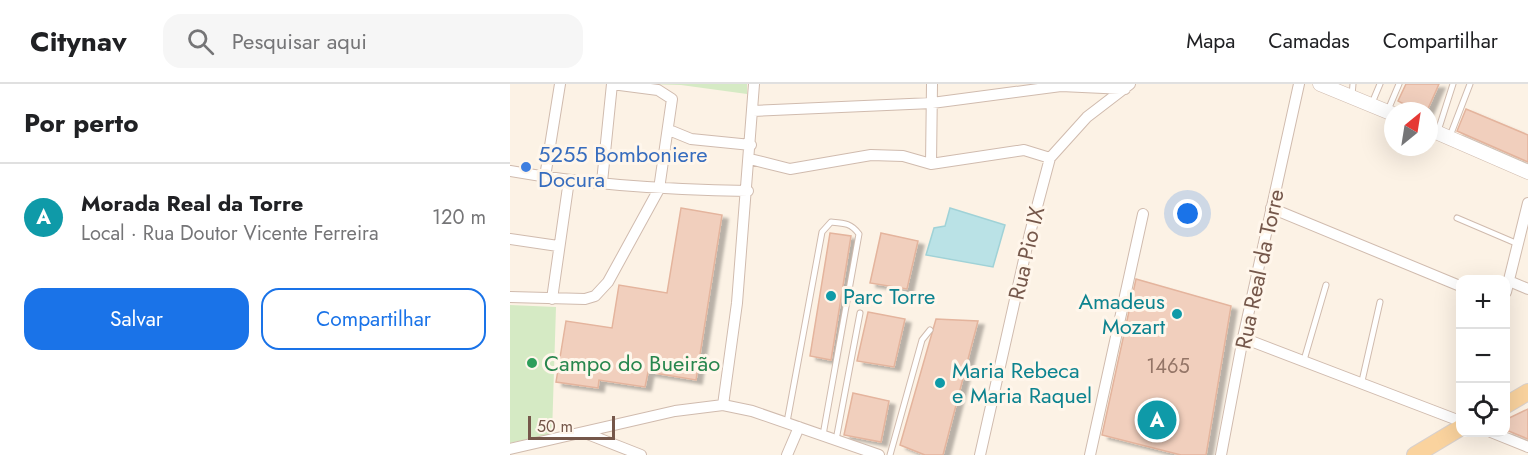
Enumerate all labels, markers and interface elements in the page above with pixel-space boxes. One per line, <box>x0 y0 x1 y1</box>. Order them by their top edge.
search box <box>163 14 583 68</box>
text: Citynav <box>30 21 127 62</box>
icon: search <box>184 25 217 58</box>
text: Pesquisar aqui <box>232 25 367 57</box>
text: Mapa <box>1186 26 1235 56</box>
text: Camadas <box>1268 26 1350 56</box>
text: Compartilhar <box>1383 26 1498 56</box>
north arrow <box>1384 102 1438 156</box>
text: Por perto <box>24 104 138 142</box>
place label: 5255 Bomboniere Docura <box>538 138 708 195</box>
marker: 5255 Bomboniere Docura <box>519 160 533 174</box>
street label: Rua Real da Torre <box>1226 186 1292 352</box>
text: Morada Real da Torre <box>81 187 303 219</box>
your location <box>1173 199 1202 228</box>
text: A <box>36 203 51 232</box>
text: 120 m <box>432 203 486 232</box>
street label: Rua Pio IX <box>1000 203 1052 303</box>
text: Local · Rua Doutor Vicente Ferreira <box>81 219 379 248</box>
map controls <box>1456 275 1510 437</box>
button: + <box>1456 275 1510 329</box>
place label: Parc Torre <box>843 280 935 312</box>
place label: Amadeus Mozart <box>1078 285 1166 342</box>
button: Salvar <box>24 288 249 350</box>
button: Compartilhar <box>261 288 486 350</box>
marker: Parc Torre <box>824 289 838 303</box>
marker: Amadeus Mozart <box>1170 307 1184 321</box>
button: − <box>1456 329 1510 383</box>
place label: Campo do Bueirão <box>544 347 720 379</box>
house number: 1465 <box>1146 352 1190 381</box>
place label: Maria Rebeca e Maria Raquel <box>952 354 1092 411</box>
marker: Campo do Bueirão <box>525 356 539 370</box>
marker: Maria Rebeca e Maria Raquel <box>933 376 947 390</box>
button: locate <box>1456 383 1510 437</box>
pin: A <box>1138 398 1176 442</box>
scale bar <box>528 413 615 440</box>
text: 50 m <box>537 415 573 438</box>

